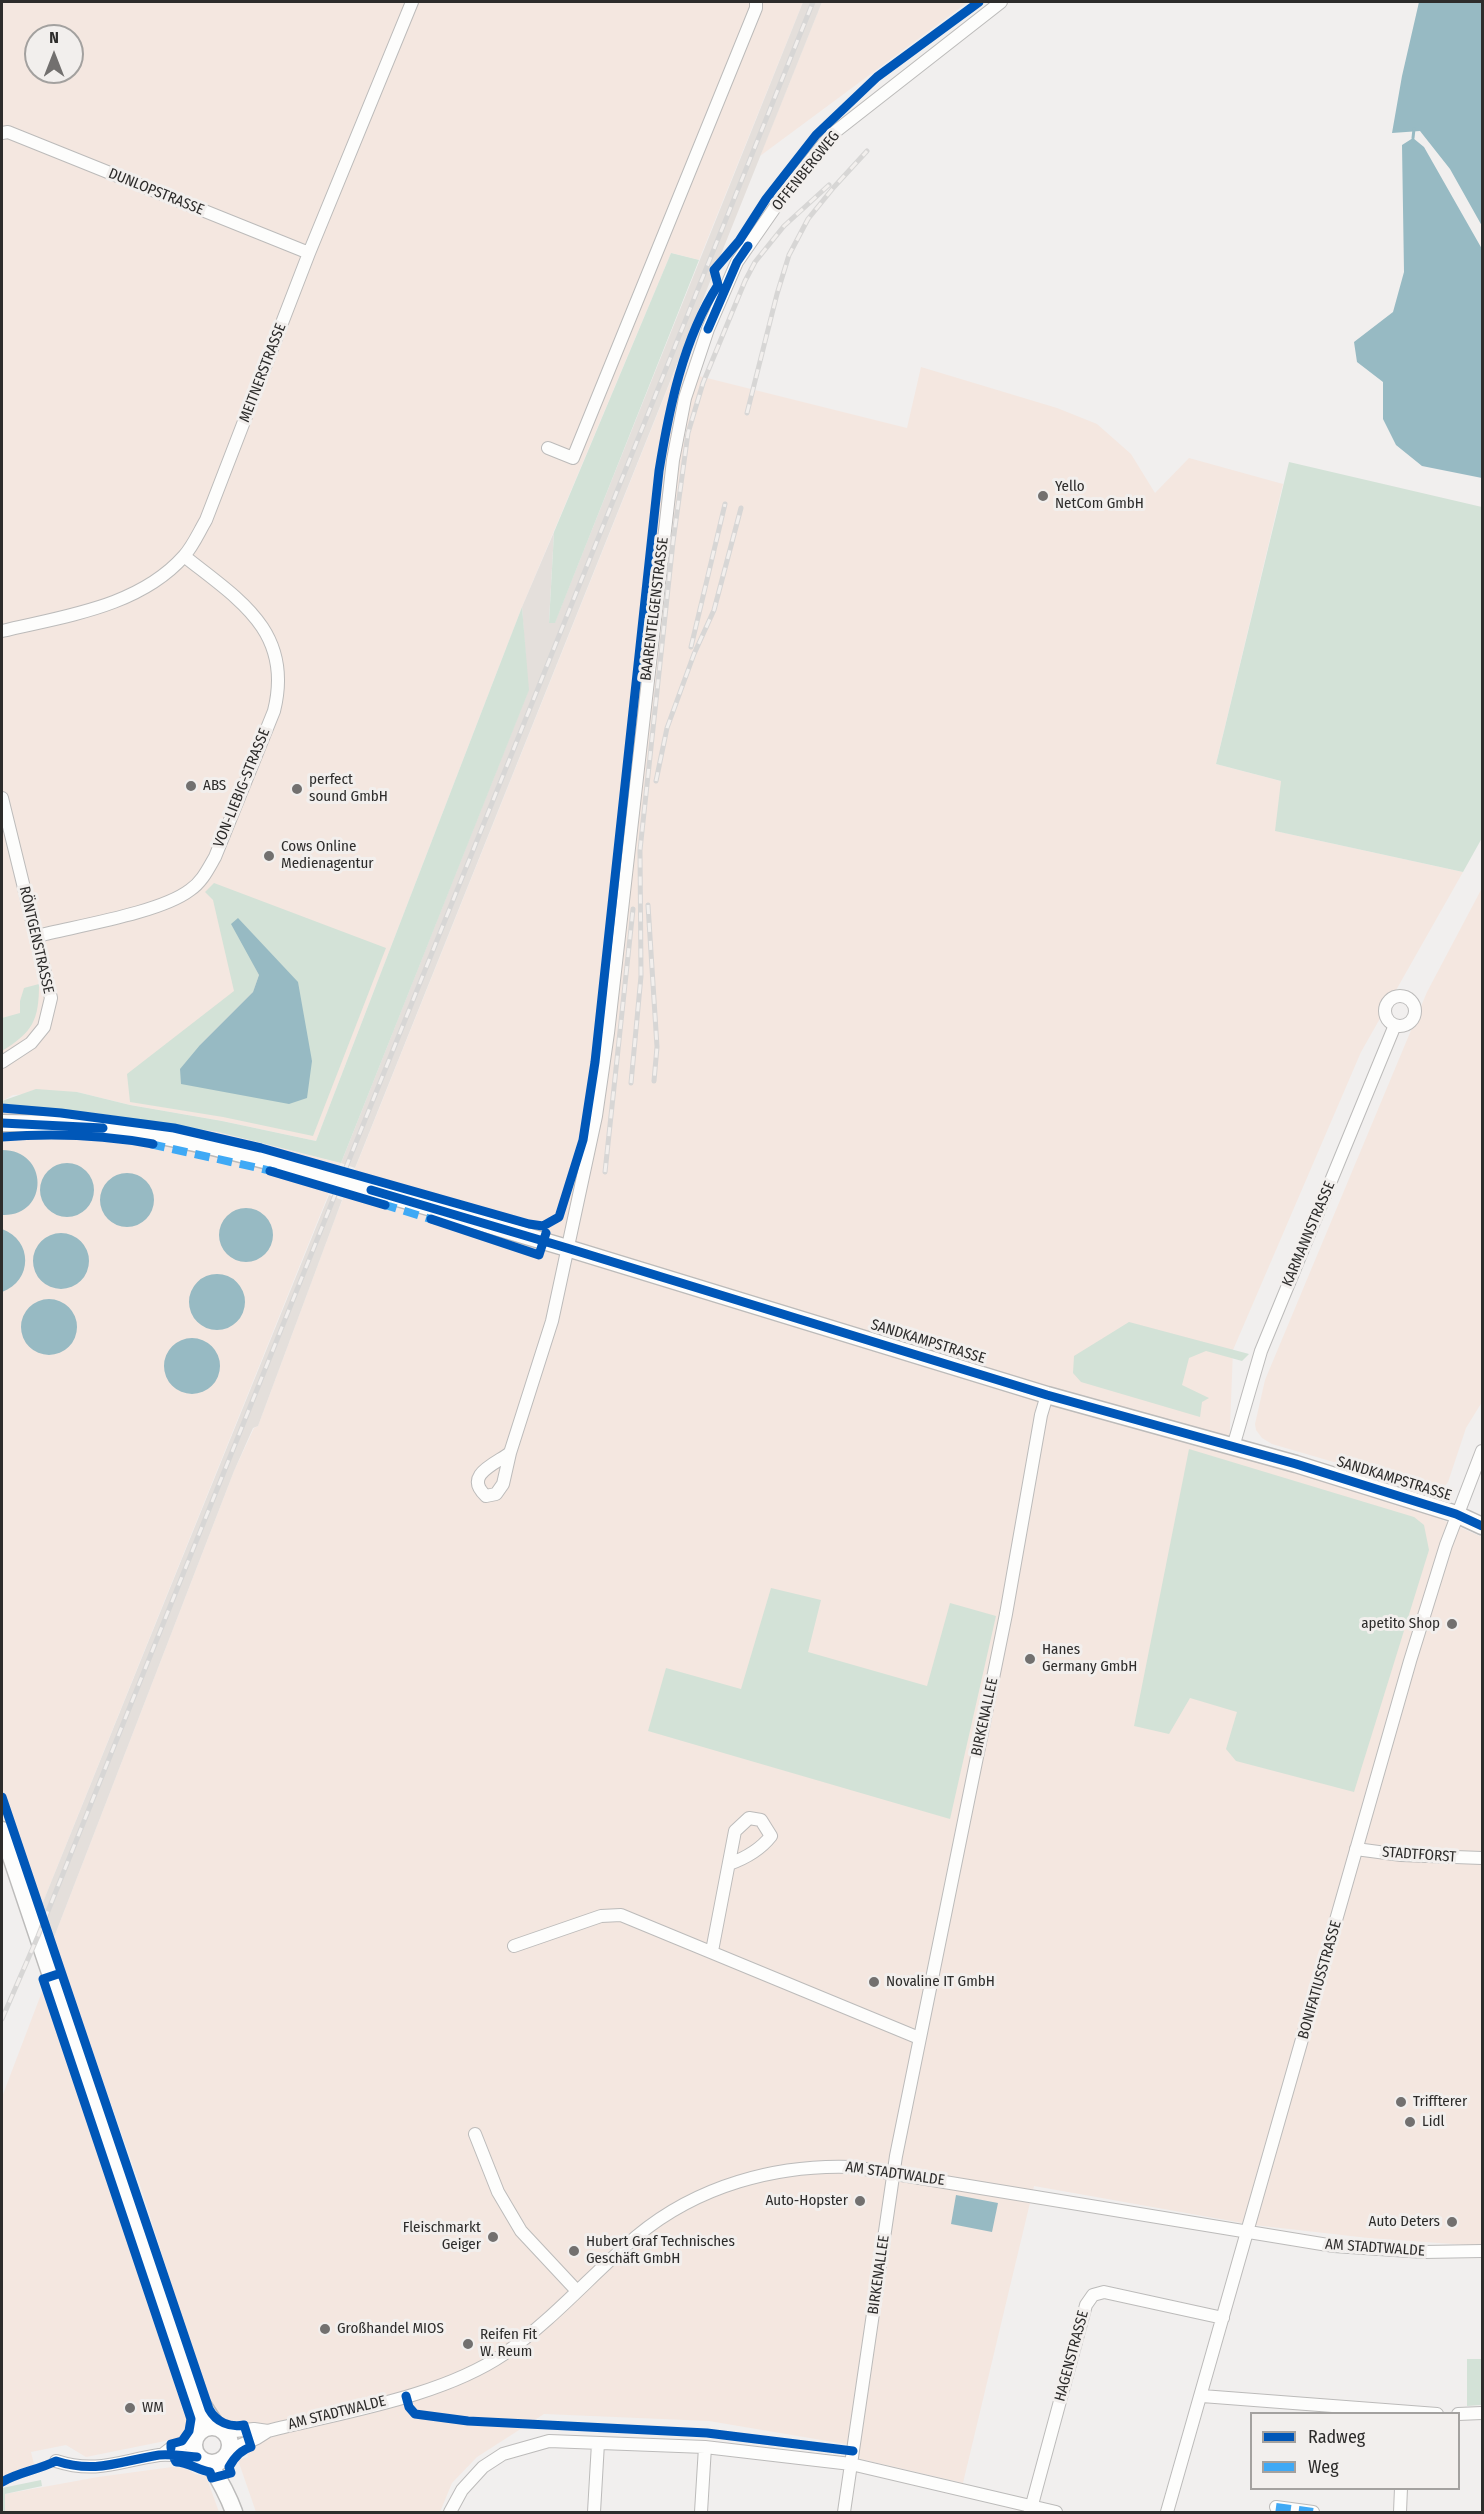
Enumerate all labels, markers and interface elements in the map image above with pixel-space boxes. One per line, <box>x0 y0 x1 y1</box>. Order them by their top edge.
north arrow <box>24 24 84 84</box>
text: N <box>49 28 59 47</box>
street label: OFFENBERGWEG <box>768 128 844 214</box>
street label: DUNLOPSTRASSE <box>106 165 206 219</box>
street label: MEITNERSTRASSE <box>236 321 290 425</box>
place label: Yello NetCom GmbH <box>1055 478 1144 513</box>
marker: Yello NetCom GmbH <box>1036 489 1050 503</box>
street label: BAARENTELGENSTRASSE <box>637 536 673 682</box>
street label: VON-LIEBIG-STRASSE <box>210 726 274 850</box>
place label: perfect sound GmbH <box>309 771 388 806</box>
place label: ABS <box>203 777 226 795</box>
marker: ABS <box>184 779 198 793</box>
marker: perfect sound GmbH <box>290 782 304 796</box>
place label: Cows Online Medienagentur <box>281 838 374 873</box>
marker: Cows Online Medienagentur <box>262 849 276 863</box>
street label: RÖNTGENSTRASSE <box>15 885 57 995</box>
street label: KARMANNSTRASSE <box>1279 1179 1339 1289</box>
street label: SANDKAMPSTRASSE <box>868 1316 988 1368</box>
street label: SANDKAMPSTRASSE <box>1334 1453 1454 1505</box>
place label: apetito Shop <box>1361 1615 1440 1633</box>
marker: apetito Shop <box>1445 1617 1459 1631</box>
place label: Hanes Germany GmbH <box>1042 1641 1137 1676</box>
marker: Hanes Germany GmbH <box>1023 1652 1037 1666</box>
street label: BIRKENALLEE <box>968 1676 1002 1758</box>
street label: STADTFORST <box>1381 1843 1457 1867</box>
street label: BONIFATIUSSTRASSE <box>1294 1919 1346 2041</box>
place label: Novaline IT GmbH <box>886 1973 995 1991</box>
marker: Novaline IT GmbH <box>867 1975 881 1989</box>
place label: Triffterer <box>1413 2093 1467 2111</box>
marker: Triffterer <box>1394 2095 1408 2109</box>
place label: Lidl <box>1422 2113 1444 2131</box>
marker: Lidl <box>1403 2115 1417 2129</box>
street label: AM STADTWALDE <box>844 2158 946 2190</box>
place label: Auto-Hopster <box>765 2192 848 2210</box>
marker: Auto-Hopster <box>853 2194 867 2208</box>
place label: Auto Deters <box>1369 2213 1440 2231</box>
marker: Auto Deters <box>1445 2215 1459 2229</box>
place label: Fleischmarkt Geiger <box>403 2219 481 2254</box>
marker: Fleischmarkt Geiger <box>486 2230 500 2244</box>
place label: Hubert Graf Technisches Geschäft GmbH <box>586 2233 735 2268</box>
street label: BIRKENALLEE <box>865 2234 893 2316</box>
street label: AM STADTWALDE <box>1325 2236 1425 2260</box>
marker: Hubert Graf Technisches Geschäft GmbH <box>567 2244 581 2258</box>
street label: HAGENSTRASSE <box>1051 2309 1093 2403</box>
place label: Großhandel MIOS <box>337 2320 444 2338</box>
marker: Großhandel MIOS <box>318 2322 332 2336</box>
place label: Reifen Fit W. Reum <box>480 2326 537 2361</box>
marker: Reifen Fit W. Reum <box>461 2337 475 2351</box>
street label: AM STADTWALDE <box>286 2392 388 2434</box>
place label: WM <box>142 2399 164 2417</box>
marker: WM <box>123 2401 137 2415</box>
legend <box>1250 2412 1460 2490</box>
text: Radweg <box>1308 2426 1365 2448</box>
text: Weg <box>1308 2456 1339 2478</box>

